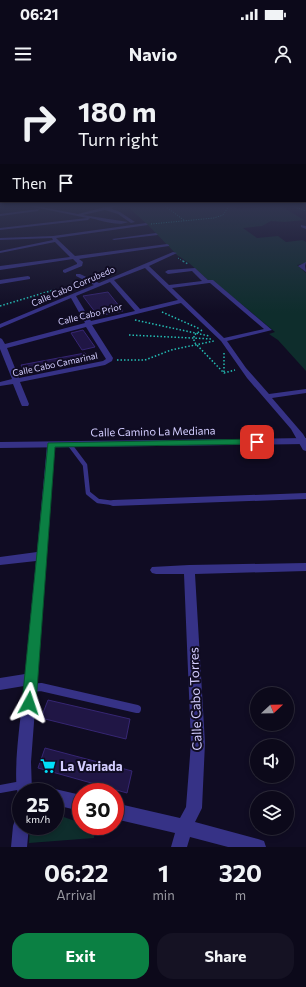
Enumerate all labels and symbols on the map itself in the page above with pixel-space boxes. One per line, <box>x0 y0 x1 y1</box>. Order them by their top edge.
street label: Calle Cabo Corrubedo <box>30 263 116 309</box>
street label: Calle Cabo Prior <box>57 301 124 327</box>
street label: Calle Cabo Camarinal <box>11 350 99 378</box>
street label: Calle Camino La Mediana <box>90 423 216 439</box>
pin <box>240 425 274 459</box>
street label: Calle Cabo Torres <box>185 647 205 751</box>
position arrow <box>8 682 50 724</box>
north arrow <box>250 687 294 731</box>
supermarket icon: La Variada <box>39 757 57 775</box>
place label: La Variada <box>60 758 123 774</box>
speed limit sign: 30 <box>72 783 124 835</box>

